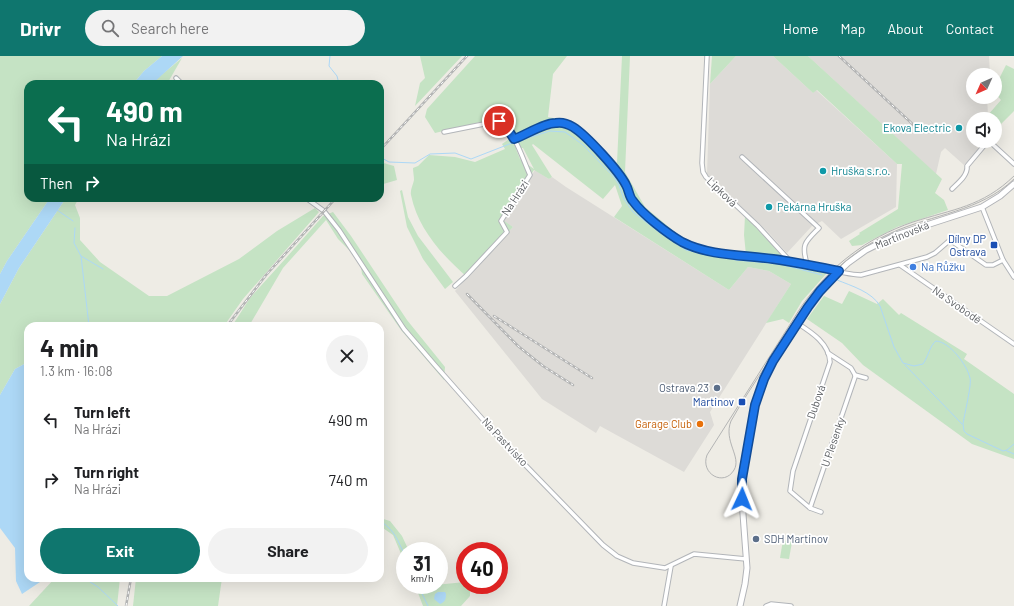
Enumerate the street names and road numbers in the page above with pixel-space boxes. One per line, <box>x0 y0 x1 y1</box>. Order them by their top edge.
street label: Lipková <box>705 174 740 209</box>
street label: Na Hrázi <box>498 177 531 218</box>
street label: Martinovská <box>873 218 931 251</box>
street label: Na Svobodě <box>930 283 984 326</box>
street label: Dubová <box>804 383 827 420</box>
street label: Na Pastvisko <box>480 415 531 468</box>
street label: U Plesenky <box>818 415 847 468</box>

